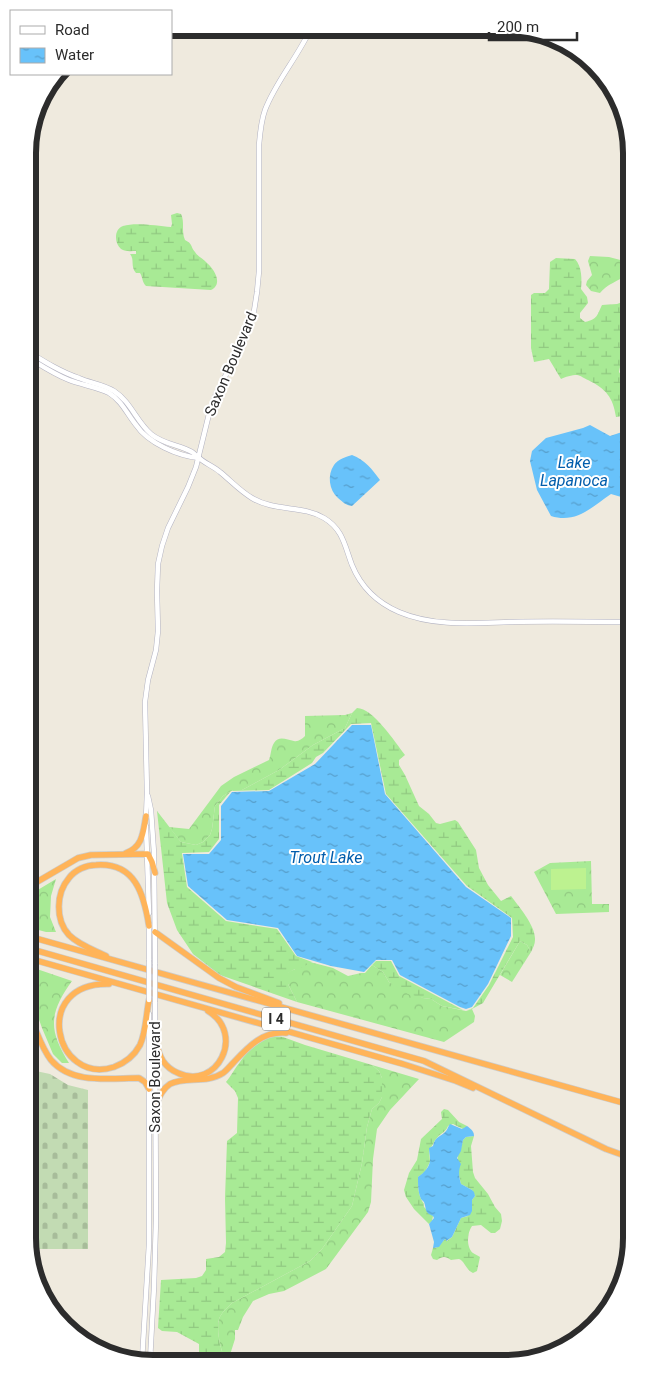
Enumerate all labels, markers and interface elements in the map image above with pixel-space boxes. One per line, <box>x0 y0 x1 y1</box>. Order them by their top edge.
legend <box>10 10 172 75</box>
scale bar <box>489 10 576 42</box>
text: 200 m <box>497 18 539 36</box>
text: Road <box>55 21 89 39</box>
text: Water <box>55 46 94 64</box>
street label: Saxon Boulevard <box>201 309 261 419</box>
water label: Lake Lapanoca <box>540 453 608 490</box>
water label: Trout Lake <box>290 848 362 867</box>
road number: I 4 <box>262 1008 290 1030</box>
street label: Saxon Boulevard <box>146 1021 164 1133</box>

